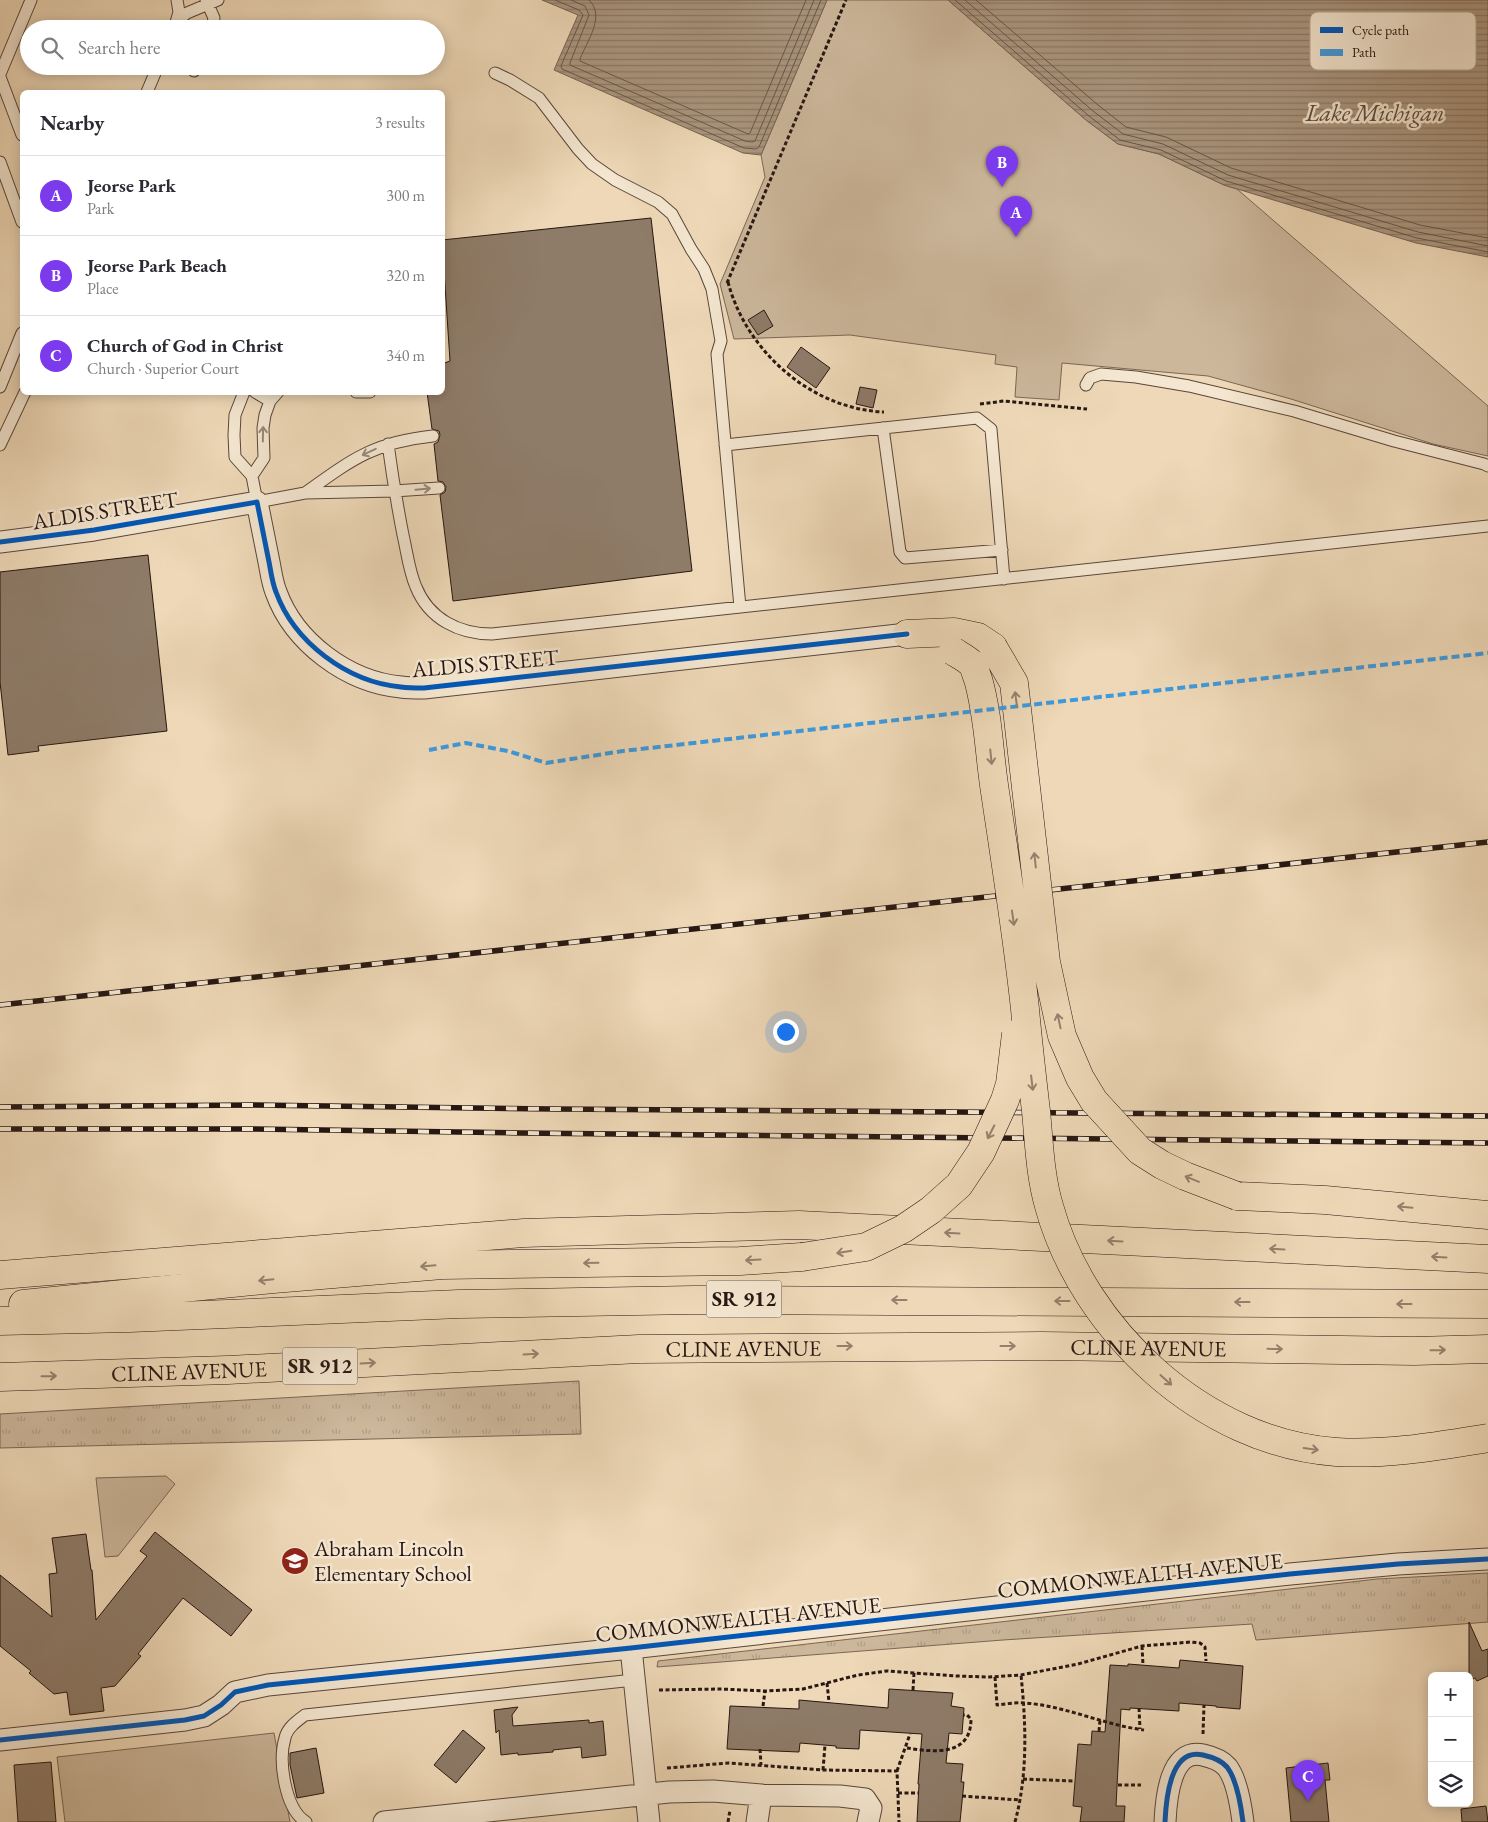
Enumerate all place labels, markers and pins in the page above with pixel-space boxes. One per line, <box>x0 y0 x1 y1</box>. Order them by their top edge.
pin: B <box>986 146 1018 187</box>
pin: A <box>1000 196 1032 237</box>
place label: Abraham Lincoln Elementary School <box>313 1534 472 1588</box>
school or university icon: Abraham Lincoln Elementary School <box>280 1546 310 1576</box>
pin: C <box>1292 1760 1324 1801</box>

